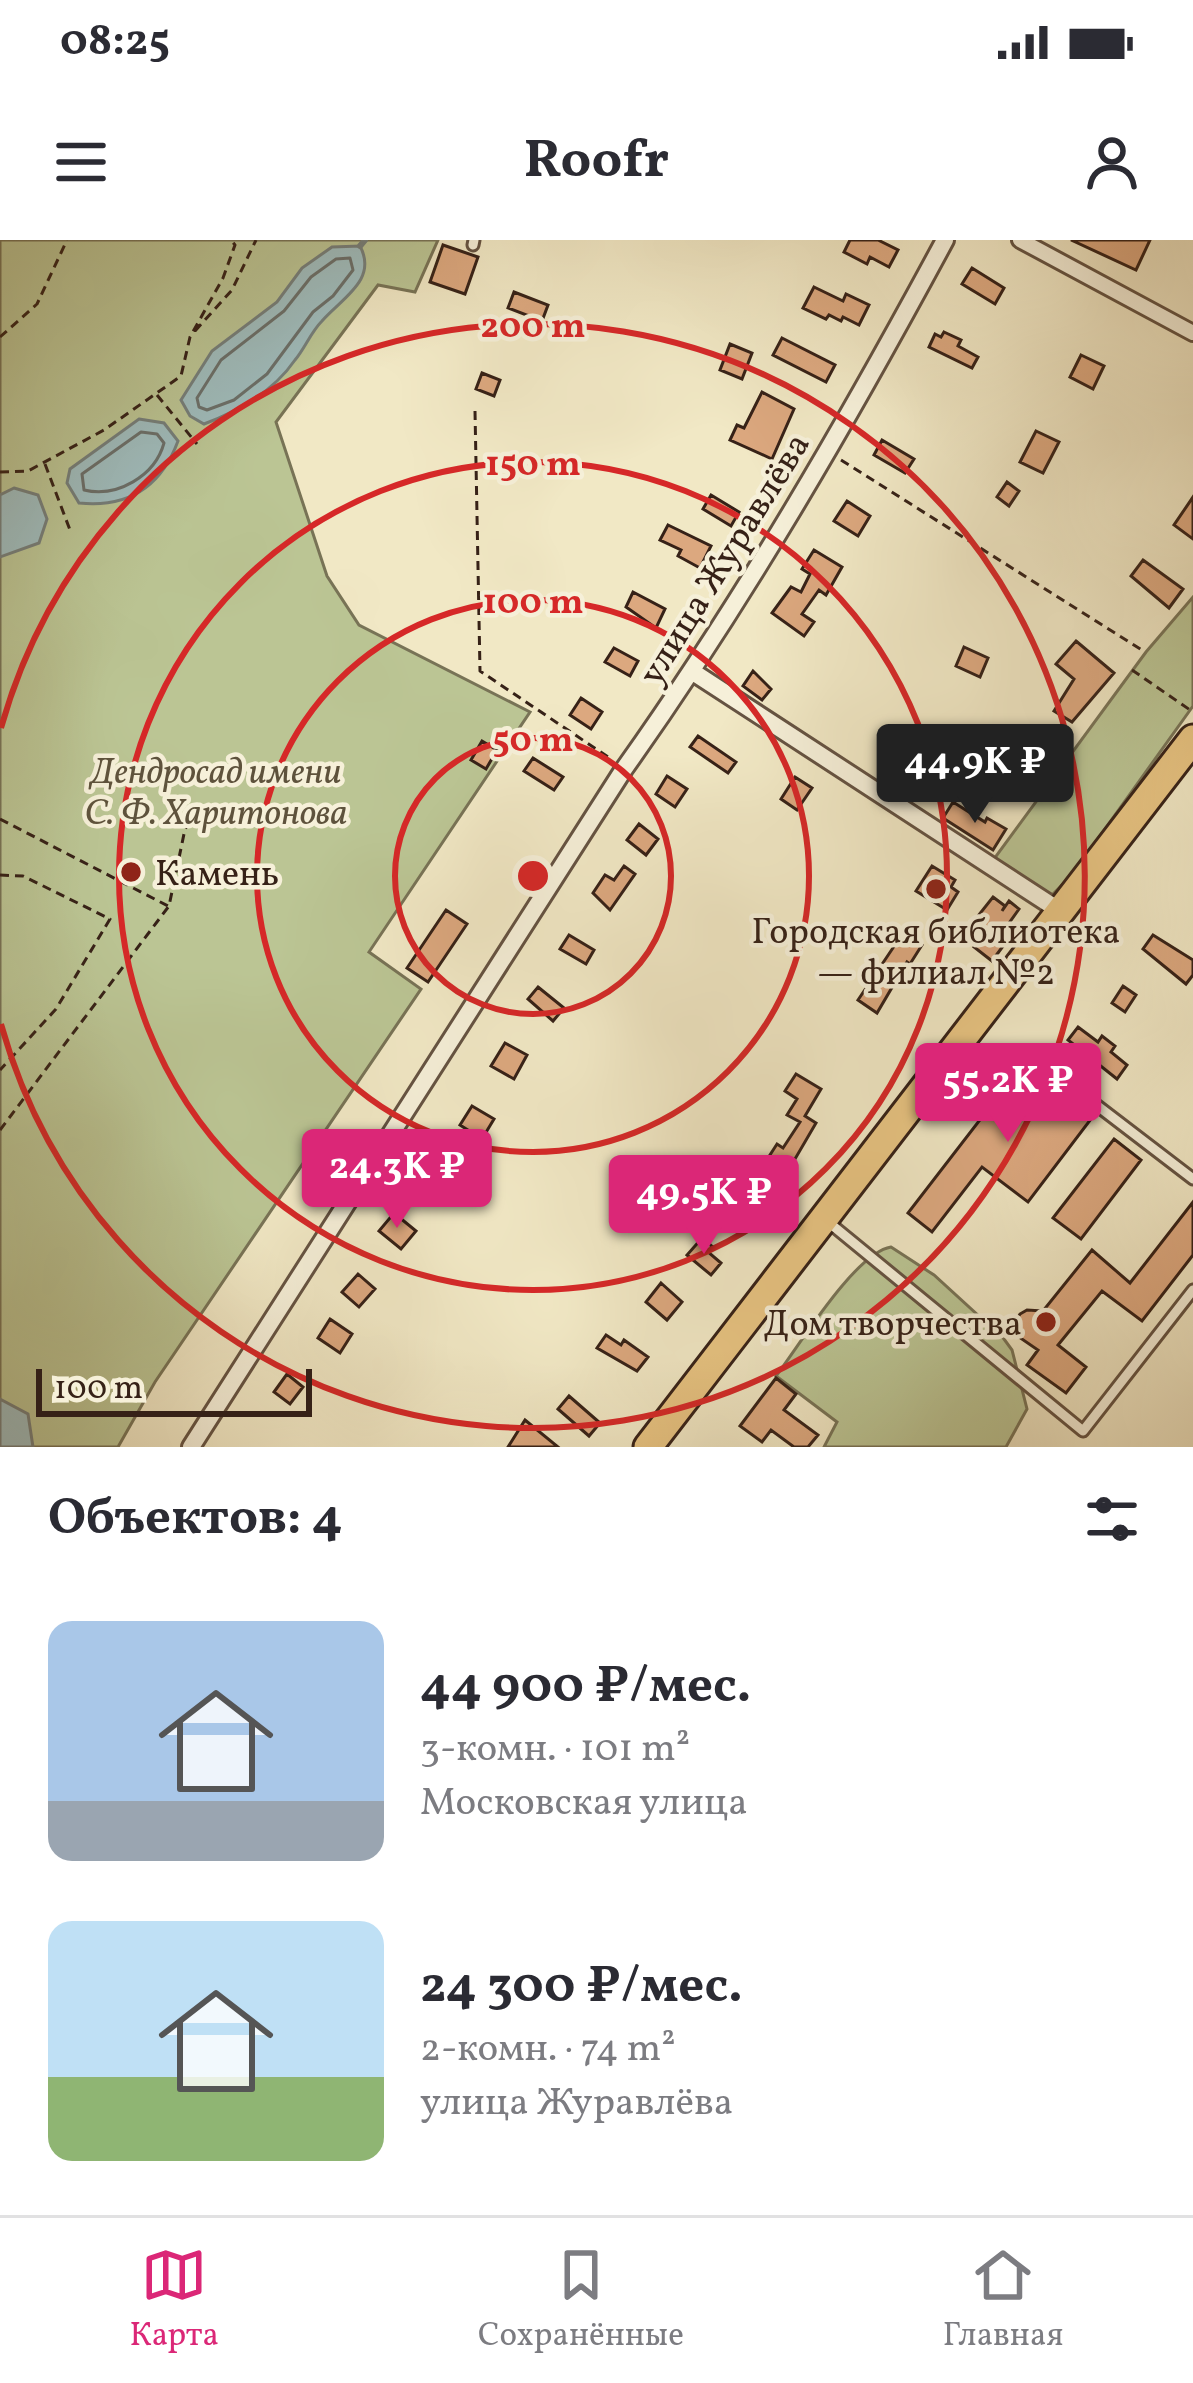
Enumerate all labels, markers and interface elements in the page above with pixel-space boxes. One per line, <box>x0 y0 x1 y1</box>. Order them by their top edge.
text: 08:25 <box>60 11 170 74</box>
text: Roofr <box>524 125 669 200</box>
icon: menu <box>48 129 114 195</box>
icon: person <box>1079 129 1145 195</box>
text: 200 m <box>480 303 586 353</box>
street label: улица Журавлёва <box>629 424 824 696</box>
text: 150 m <box>485 441 581 491</box>
text: 100 m <box>482 579 584 629</box>
text: 50 m <box>492 717 574 767</box>
pin: 44.9K ₽ <box>864 724 1086 826</box>
text: 44.9K ₽ <box>904 736 1046 790</box>
park label: Дендросад имени С. Ф. Харитонова <box>85 749 347 840</box>
place label: Камень <box>155 851 279 901</box>
centre of rings <box>512 855 554 897</box>
marker: Камень <box>118 859 144 885</box>
marker: Городская библиотека — филиал №2 <box>923 876 949 902</box>
place label: Городская библиотека — филиал №2 <box>752 909 1120 1000</box>
pin: 55.2K ₽ <box>897 1043 1119 1145</box>
text: 55.2K ₽ <box>942 1055 1074 1109</box>
pin: 24.3K ₽ <box>286 1129 508 1231</box>
text: 24.3K ₽ <box>329 1141 465 1195</box>
pin: 49.5K ₽ <box>593 1155 815 1257</box>
text: 49.5K ₽ <box>636 1167 772 1221</box>
place label: Дом творчества <box>763 1301 1022 1351</box>
marker: Дом творчества <box>1033 1309 1059 1335</box>
scale bar <box>36 1363 312 1416</box>
text: 100 m <box>54 1367 143 1413</box>
text: Объектов: 4 <box>48 1484 343 1555</box>
icon: filters <box>1079 1486 1145 1552</box>
text: 44 900 ₽/мес. <box>420 1652 751 1723</box>
icon: home <box>144 1669 288 1813</box>
text: 3-комн. · 101 m² <box>420 1723 690 1777</box>
text: Московская улица <box>420 1777 748 1831</box>
text: 24 300 ₽/мес. <box>420 1952 743 2023</box>
icon: home <box>144 1969 288 2113</box>
text: 2-комн. · 74 m² <box>420 2023 676 2077</box>
text: улица Журавлёва <box>420 2077 733 2131</box>
tab: Карта <box>129 2242 219 2360</box>
tab: Сохранённые <box>478 2242 684 2360</box>
tab: Главная <box>943 2242 1064 2360</box>

